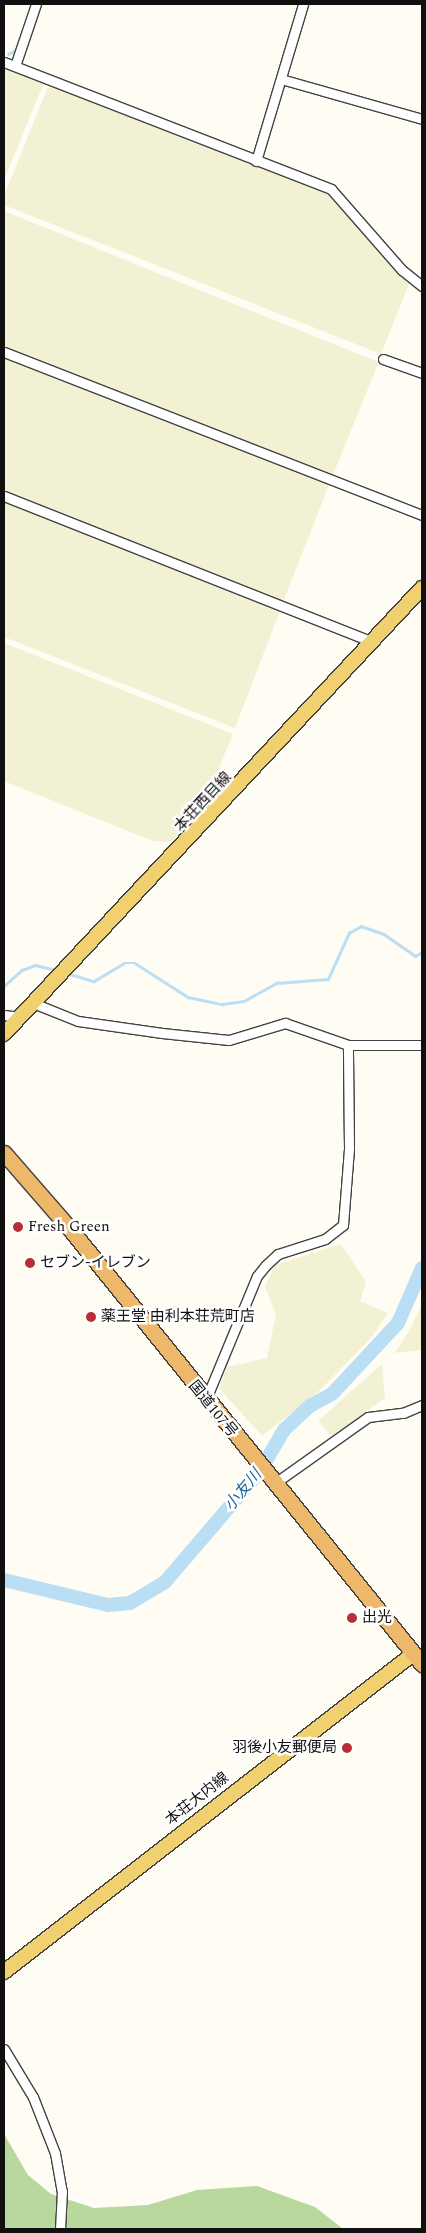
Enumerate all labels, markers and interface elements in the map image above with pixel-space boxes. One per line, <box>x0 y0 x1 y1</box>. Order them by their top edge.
street label: 本荘西目線 <box>171 768 235 836</box>
place label: Fresh Green <box>28 1218 110 1236</box>
marker: Fresh Green <box>12 1221 24 1233</box>
place label: セブン-イレブン <box>40 1254 151 1272</box>
marker: セブン-イレブン <box>24 1257 36 1269</box>
place label: 薬王堂 由利本荘荒町店 <box>101 1308 255 1326</box>
marker: 薬王堂 由利本荘荒町店 <box>85 1311 97 1323</box>
street label: 国道107号 <box>185 1377 241 1441</box>
water label: 小友川 <box>220 1465 266 1515</box>
place label: 出光 <box>362 1609 392 1627</box>
marker: 出光 <box>346 1612 358 1624</box>
place label: 羽後小友郵便局 <box>232 1739 337 1757</box>
marker: 羽後小友郵便局 <box>341 1742 353 1754</box>
street label: 本荘大内線 <box>162 1769 232 1829</box>

